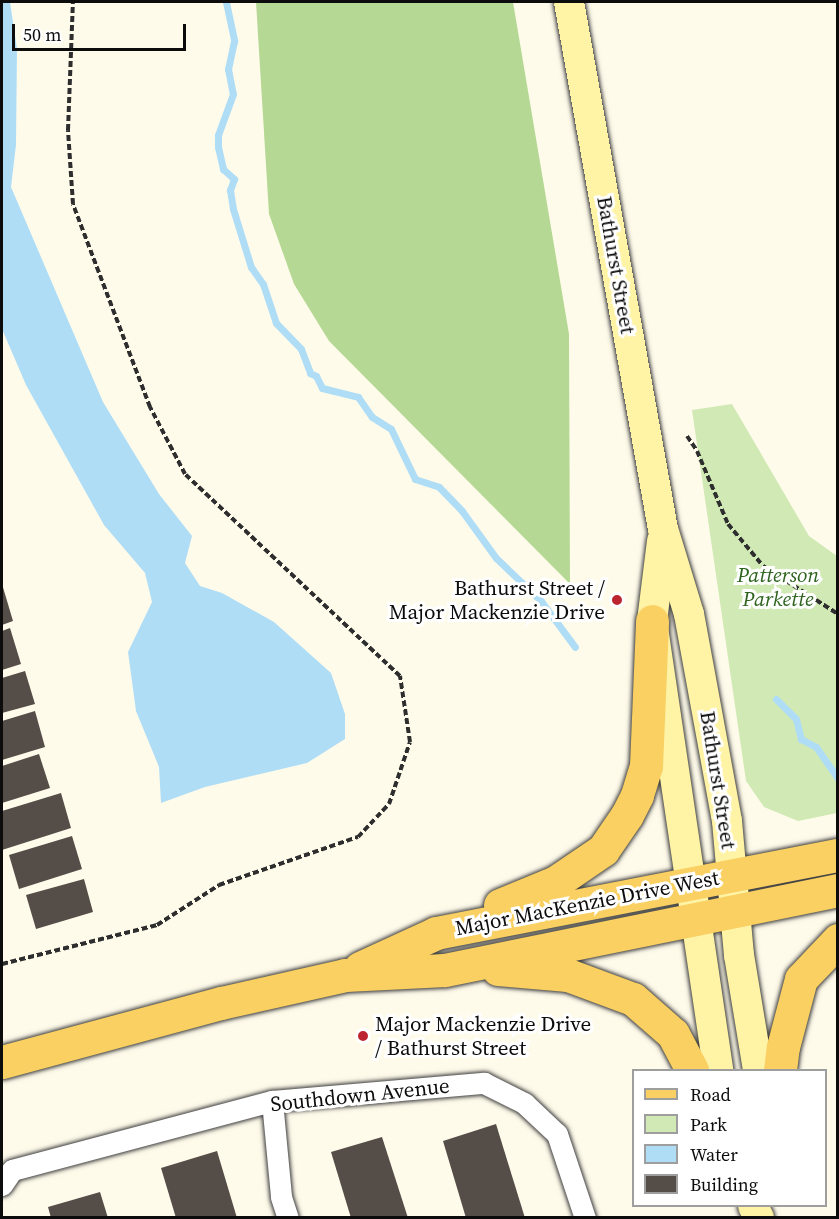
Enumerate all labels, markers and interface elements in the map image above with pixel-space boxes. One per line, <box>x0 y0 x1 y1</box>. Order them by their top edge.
scale bar <box>15 12 189 50</box>
text: 50 m <box>23 22 61 47</box>
street label: Bathurst Street <box>591 194 641 336</box>
park label: Patterson Parkette <box>737 562 819 612</box>
place label: Bathurst Street / Major Mackenzie Drive <box>389 575 605 625</box>
marker: Bathurst Street / Major Mackenzie Drive <box>610 593 624 607</box>
street label: Bathurst Street <box>695 709 741 851</box>
street label: Major MacKenzie Drive West <box>453 865 721 941</box>
place label: Major Mackenzie Drive / Bathurst Street <box>375 1011 591 1061</box>
marker: Major Mackenzie Drive / Bathurst Street <box>356 1029 370 1043</box>
legend <box>632 1069 827 1207</box>
street label: Southdown Avenue <box>269 1073 451 1117</box>
text: Road <box>690 1082 731 1107</box>
text: Park <box>690 1112 727 1137</box>
text: Water <box>690 1142 738 1167</box>
text: Building <box>690 1172 758 1197</box>

